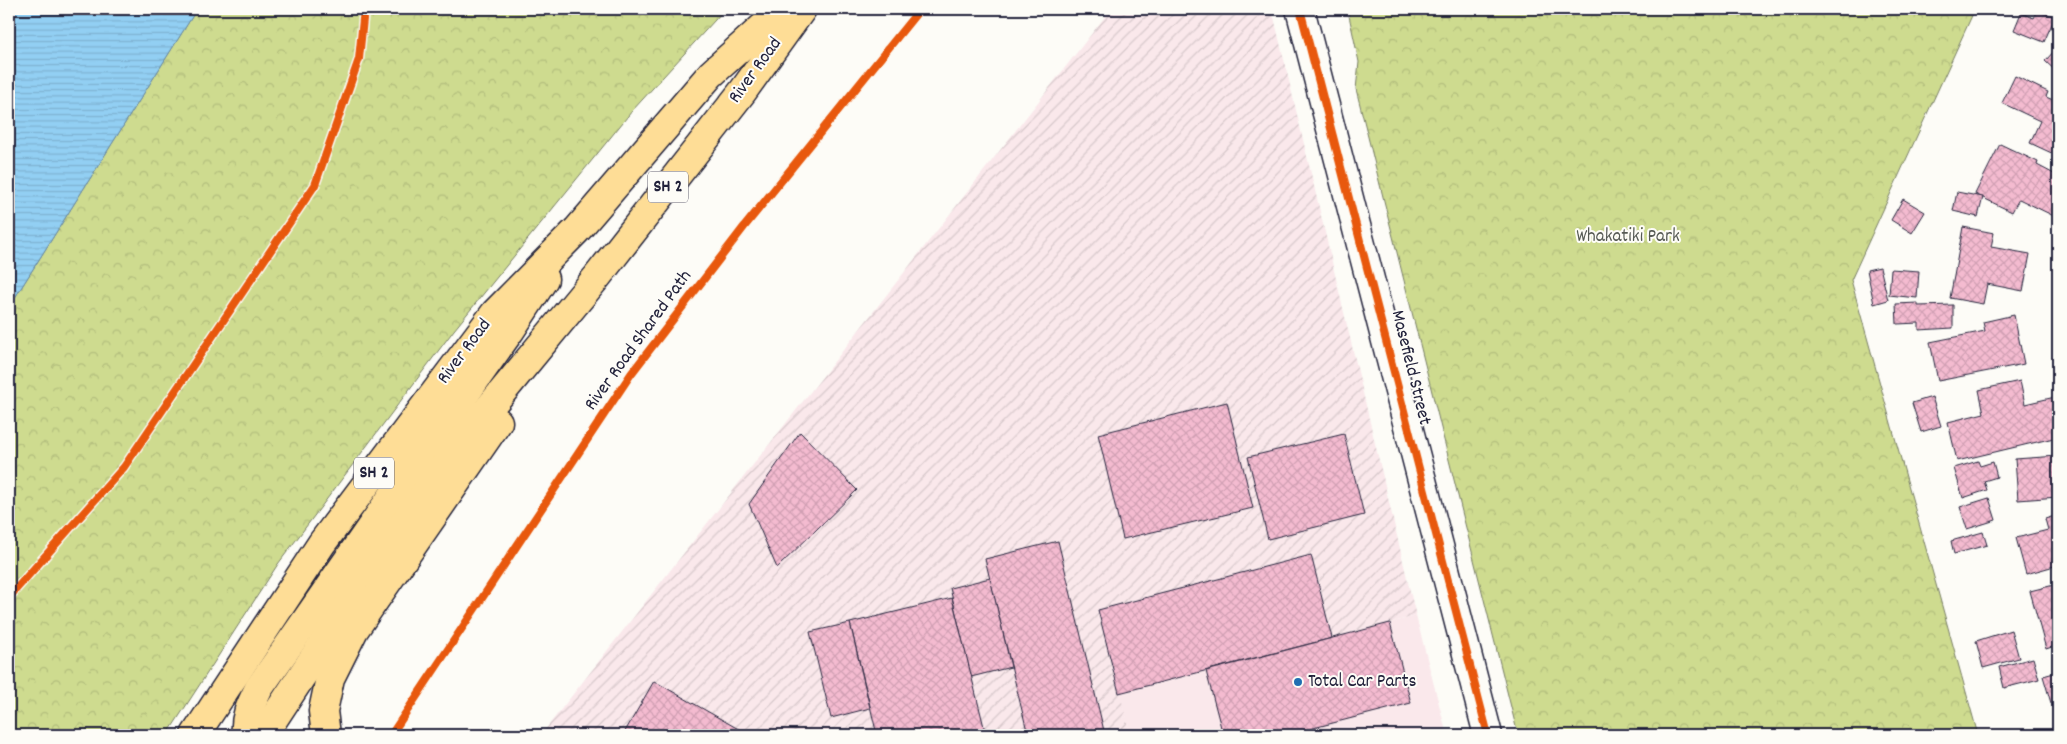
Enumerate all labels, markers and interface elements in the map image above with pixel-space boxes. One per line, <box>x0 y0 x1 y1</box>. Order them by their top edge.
street label: River Road <box>723 32 789 110</box>
road number: SH 2 <box>648 172 688 202</box>
park label: Whakatiki Park <box>1576 224 1680 251</box>
street label: River Road Shared Path <box>579 265 699 417</box>
street label: Masefield Street <box>1383 308 1437 428</box>
street label: River Road <box>431 314 499 390</box>
road number: SH 2 <box>354 458 394 488</box>
place label: Total Car Parts <box>1308 669 1416 696</box>
marker: Total Car Parts <box>1292 676 1304 688</box>

